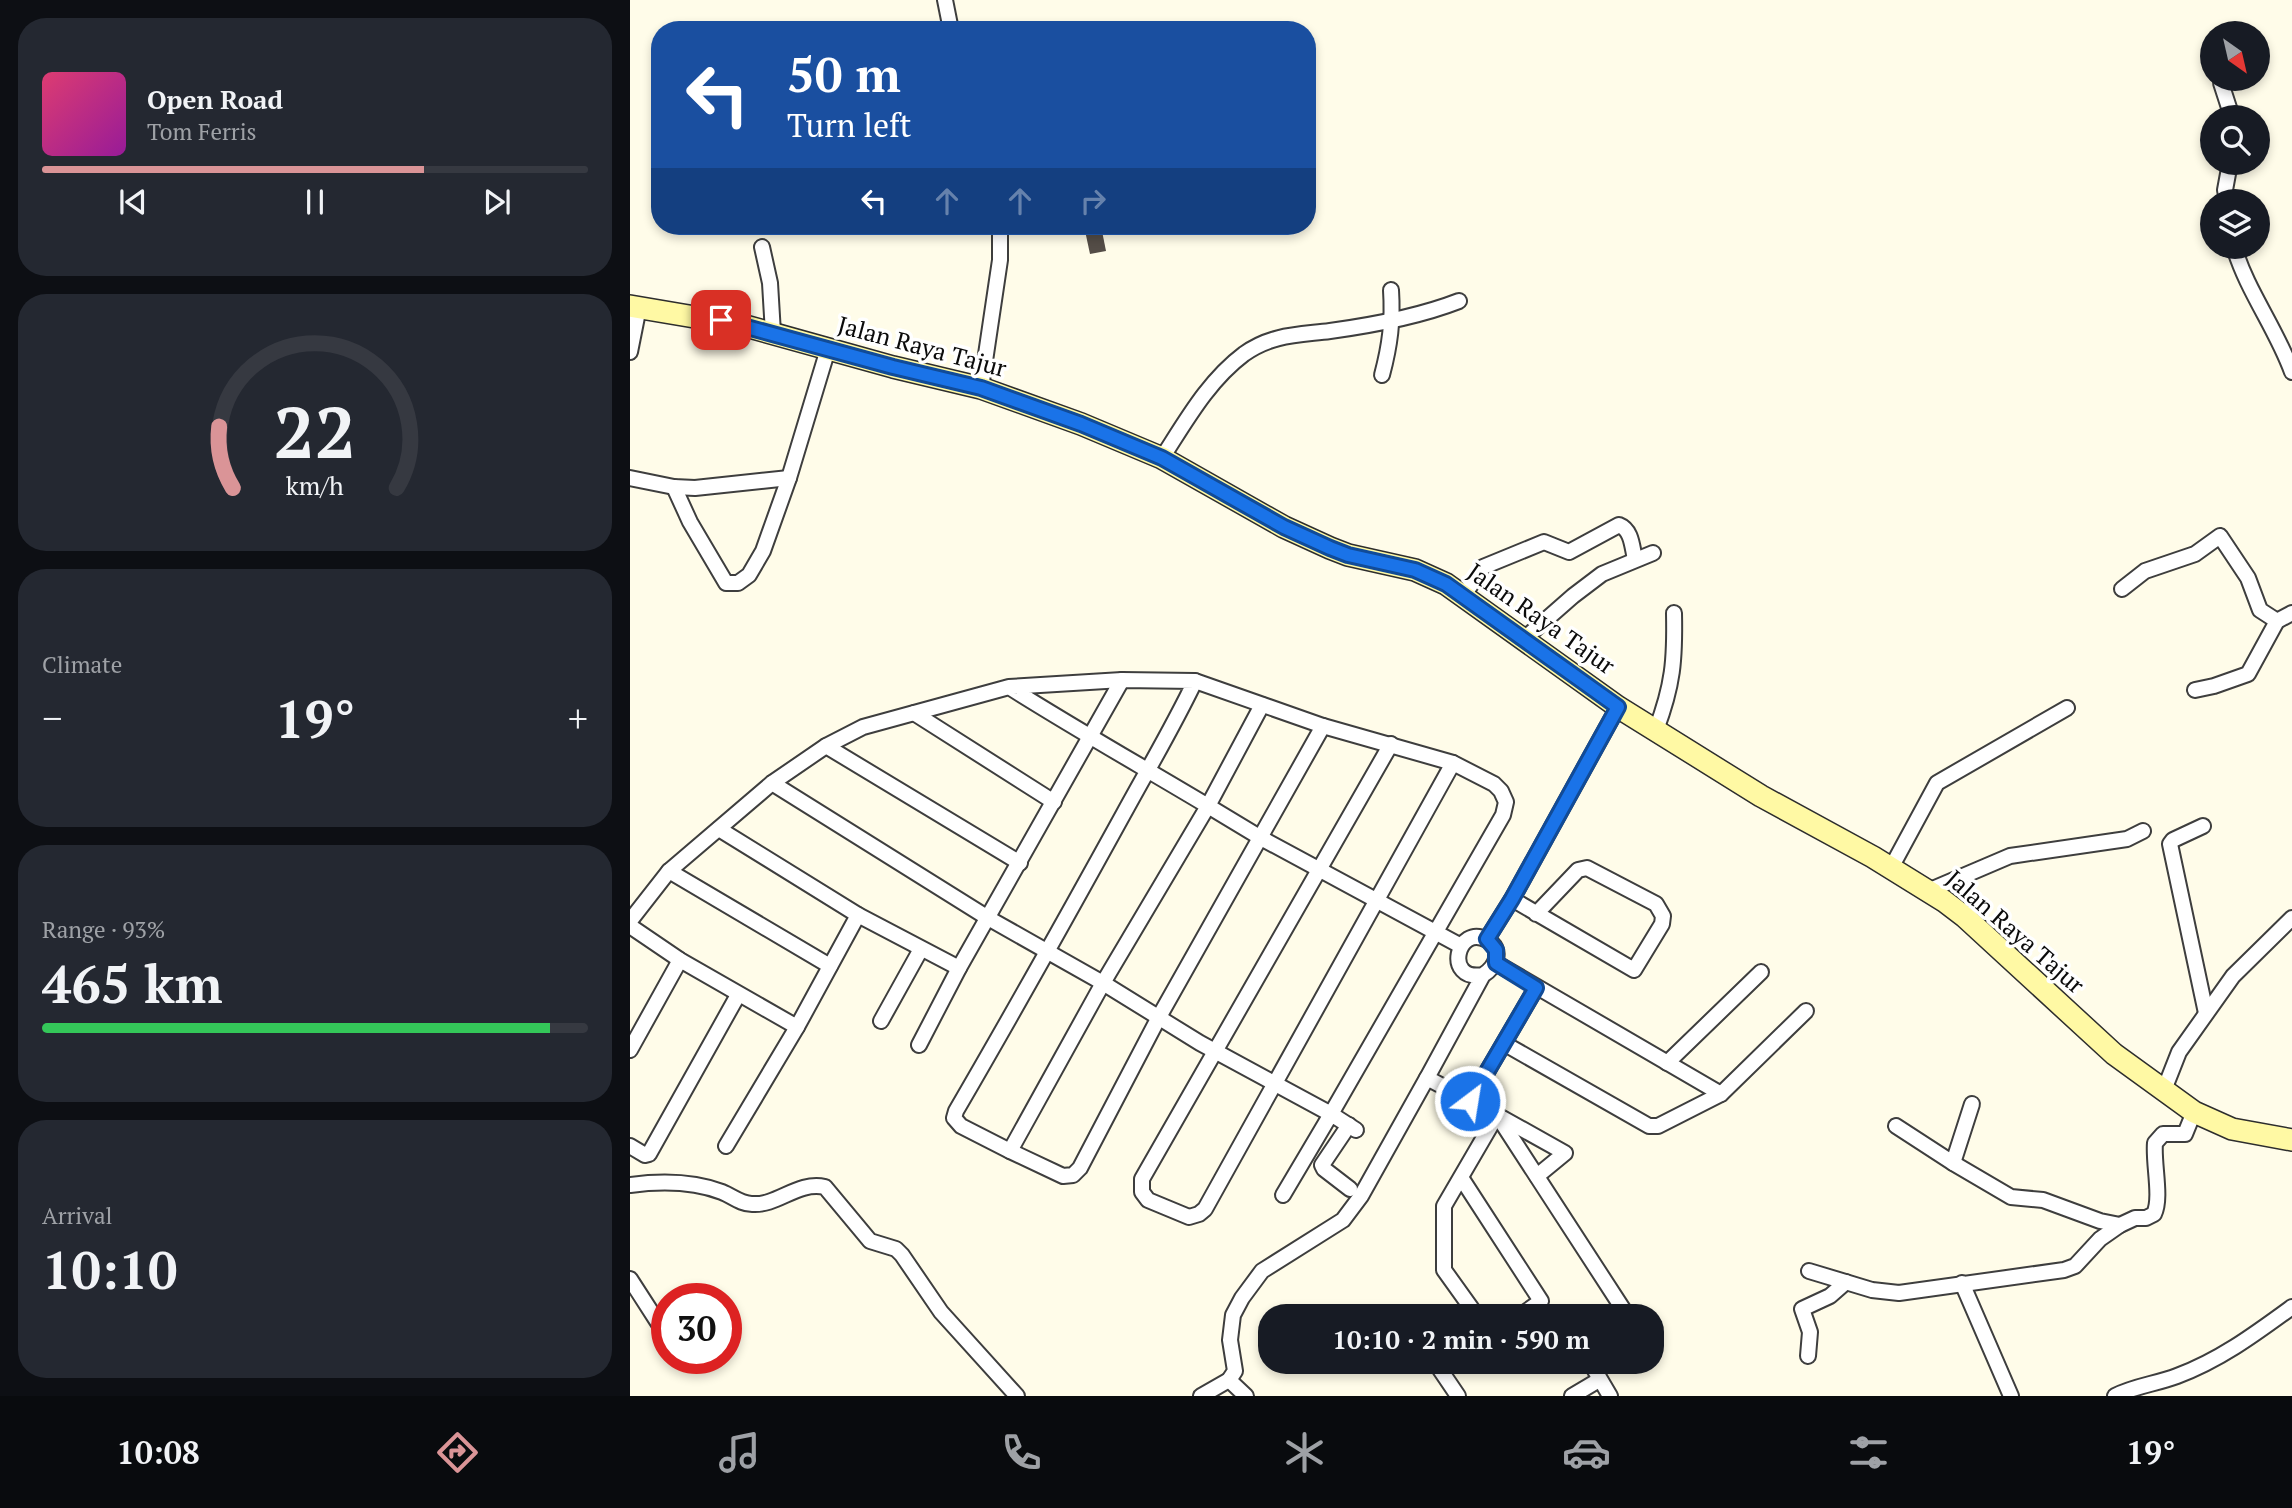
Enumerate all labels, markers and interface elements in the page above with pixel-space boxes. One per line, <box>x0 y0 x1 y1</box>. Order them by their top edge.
north arrow <box>2200 21 2270 91</box>
map controls <box>2200 21 2270 259</box>
text: 50 m <box>787 41 901 106</box>
icon: left <box>672 49 763 140</box>
text: Open Road <box>147 82 283 116</box>
text: Turn left <box>787 104 911 146</box>
button: search <box>2200 105 2270 175</box>
text: Tom Ferris <box>147 116 257 147</box>
icon: left <box>855 182 893 220</box>
icon: ahead <box>928 182 966 220</box>
icon: ahead <box>1001 182 1039 220</box>
icon: right <box>1074 182 1112 220</box>
icon: previous <box>114 183 152 221</box>
icon: pause <box>296 183 334 221</box>
icon: next <box>478 183 516 221</box>
button: layers <box>2200 189 2270 259</box>
pin <box>691 290 751 350</box>
icon: arrive <box>702 301 740 339</box>
street label: Jalan Raya Tajur <box>834 308 1011 384</box>
text: 22 <box>274 383 356 480</box>
text: km/h <box>286 469 344 502</box>
street label: Jalan Raya Tajur <box>1461 555 1622 681</box>
text: Climate <box>42 649 122 680</box>
text: 19° <box>275 684 355 753</box>
text: − <box>42 693 62 743</box>
text: + <box>568 693 588 743</box>
street label: Jalan Raya Tajur <box>1940 862 2092 1001</box>
text: Range · 93% <box>42 914 165 945</box>
text: 465 km <box>42 949 223 1018</box>
position arrow <box>1433 1064 1507 1138</box>
text: Arrival <box>42 1200 113 1231</box>
text: 10:10 <box>42 1235 177 1304</box>
speed limit sign: 30 <box>651 1283 742 1374</box>
text: 10:10 · 2 min · 590 m <box>1332 1322 1590 1356</box>
icon: directions <box>433 1428 482 1477</box>
icon: music <box>715 1428 764 1477</box>
icon: phone <box>997 1428 1046 1477</box>
icon: climate <box>1280 1428 1329 1477</box>
icon: car <box>1562 1428 1611 1477</box>
icon: filters <box>1844 1428 1893 1477</box>
text: 10:08 <box>117 1431 200 1473</box>
text: 19° <box>2126 1431 2175 1473</box>

